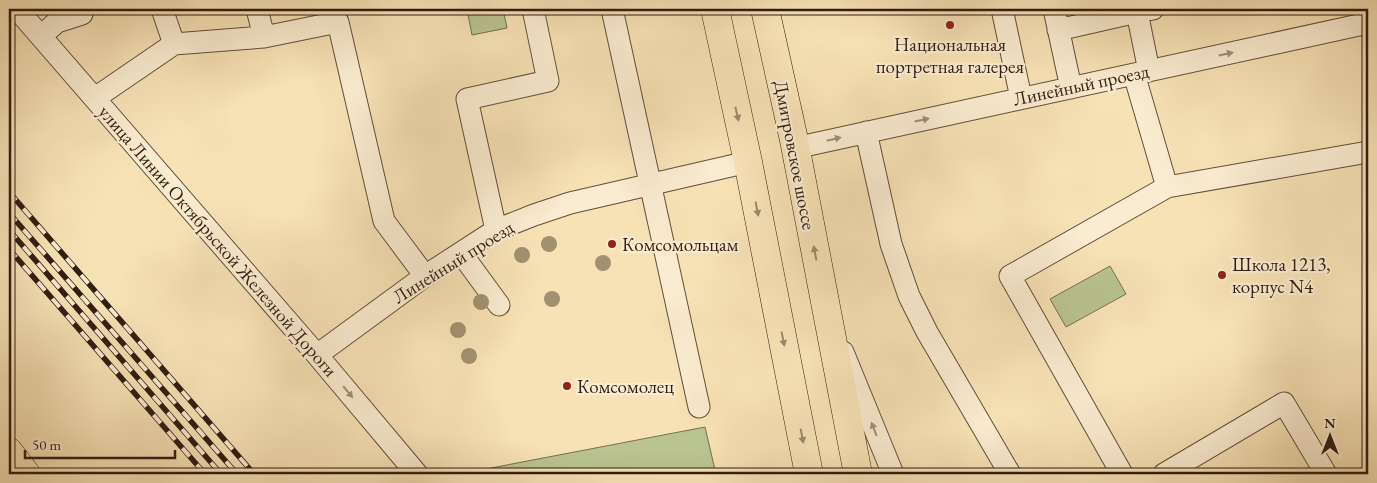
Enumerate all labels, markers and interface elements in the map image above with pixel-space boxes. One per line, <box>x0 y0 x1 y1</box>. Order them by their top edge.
marker: Национальная портретная галерея <box>944 19 956 31</box>
place label: Национальная портретная галерея <box>876 32 1025 79</box>
one-way arrow <box>1219 50 1234 58</box>
street label: Линейный проезд <box>1011 58 1151 112</box>
street label: Дмитровское шоссе <box>768 78 822 232</box>
street label: улица Линии Октябрьской Железной Дороги <box>93 100 343 382</box>
one-way arrow <box>733 107 741 122</box>
one-way arrow <box>914 116 929 124</box>
one-way arrow <box>827 135 842 143</box>
one-way arrow <box>754 202 762 218</box>
street label: Линейный проезд <box>388 215 518 309</box>
place label: Комсомольцам <box>622 232 739 257</box>
marker: Комсомольцам <box>606 238 618 250</box>
one-way arrow <box>810 245 818 261</box>
place label: Школа 1213, корпус N4 <box>1232 252 1331 299</box>
marker: Школа 1213, корпус N4 <box>1216 269 1228 281</box>
one-way arrow <box>779 332 787 348</box>
place label: Комсомолец <box>577 374 674 399</box>
marker: Комсомолец <box>561 380 573 392</box>
one-way arrow <box>343 386 354 399</box>
north arrow <box>1304 410 1354 460</box>
text: N <box>1324 414 1336 432</box>
one-way arrow <box>870 422 877 437</box>
scale bar <box>25 428 175 460</box>
one-way arrow <box>798 428 806 444</box>
text: 50 m <box>32 435 61 454</box>

